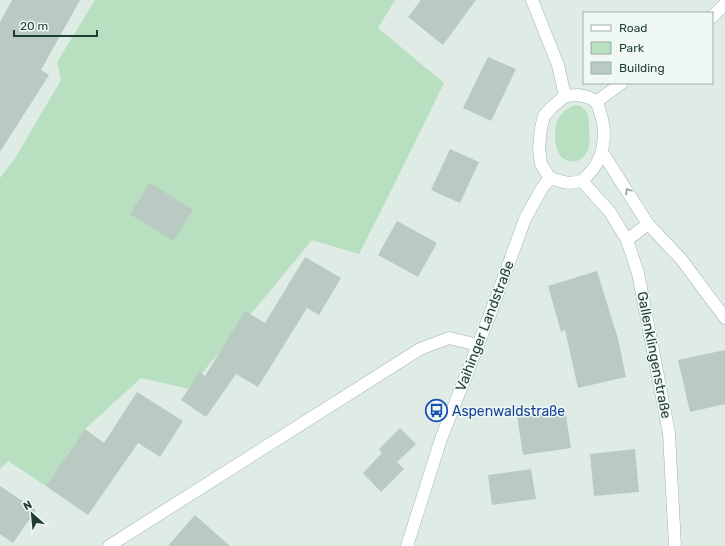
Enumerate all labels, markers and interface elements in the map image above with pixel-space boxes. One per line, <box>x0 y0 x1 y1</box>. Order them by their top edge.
scale bar <box>14 12 97 38</box>
legend <box>583 12 713 84</box>
text: 20 m <box>20 19 48 33</box>
text: Road <box>619 21 647 35</box>
text: Park <box>619 41 645 55</box>
text: Building <box>619 61 665 75</box>
one-way arrow <box>625 188 632 195</box>
street label: Vaihinger Landstraße <box>452 258 518 394</box>
street label: Gallenklingenstraße <box>633 290 675 420</box>
bus stop icon: Aspenwaldstraße <box>423 398 449 424</box>
place label: Aspenwaldstraße <box>452 403 565 420</box>
north arrow <box>12 494 52 534</box>
text: N <box>21 498 34 513</box>

